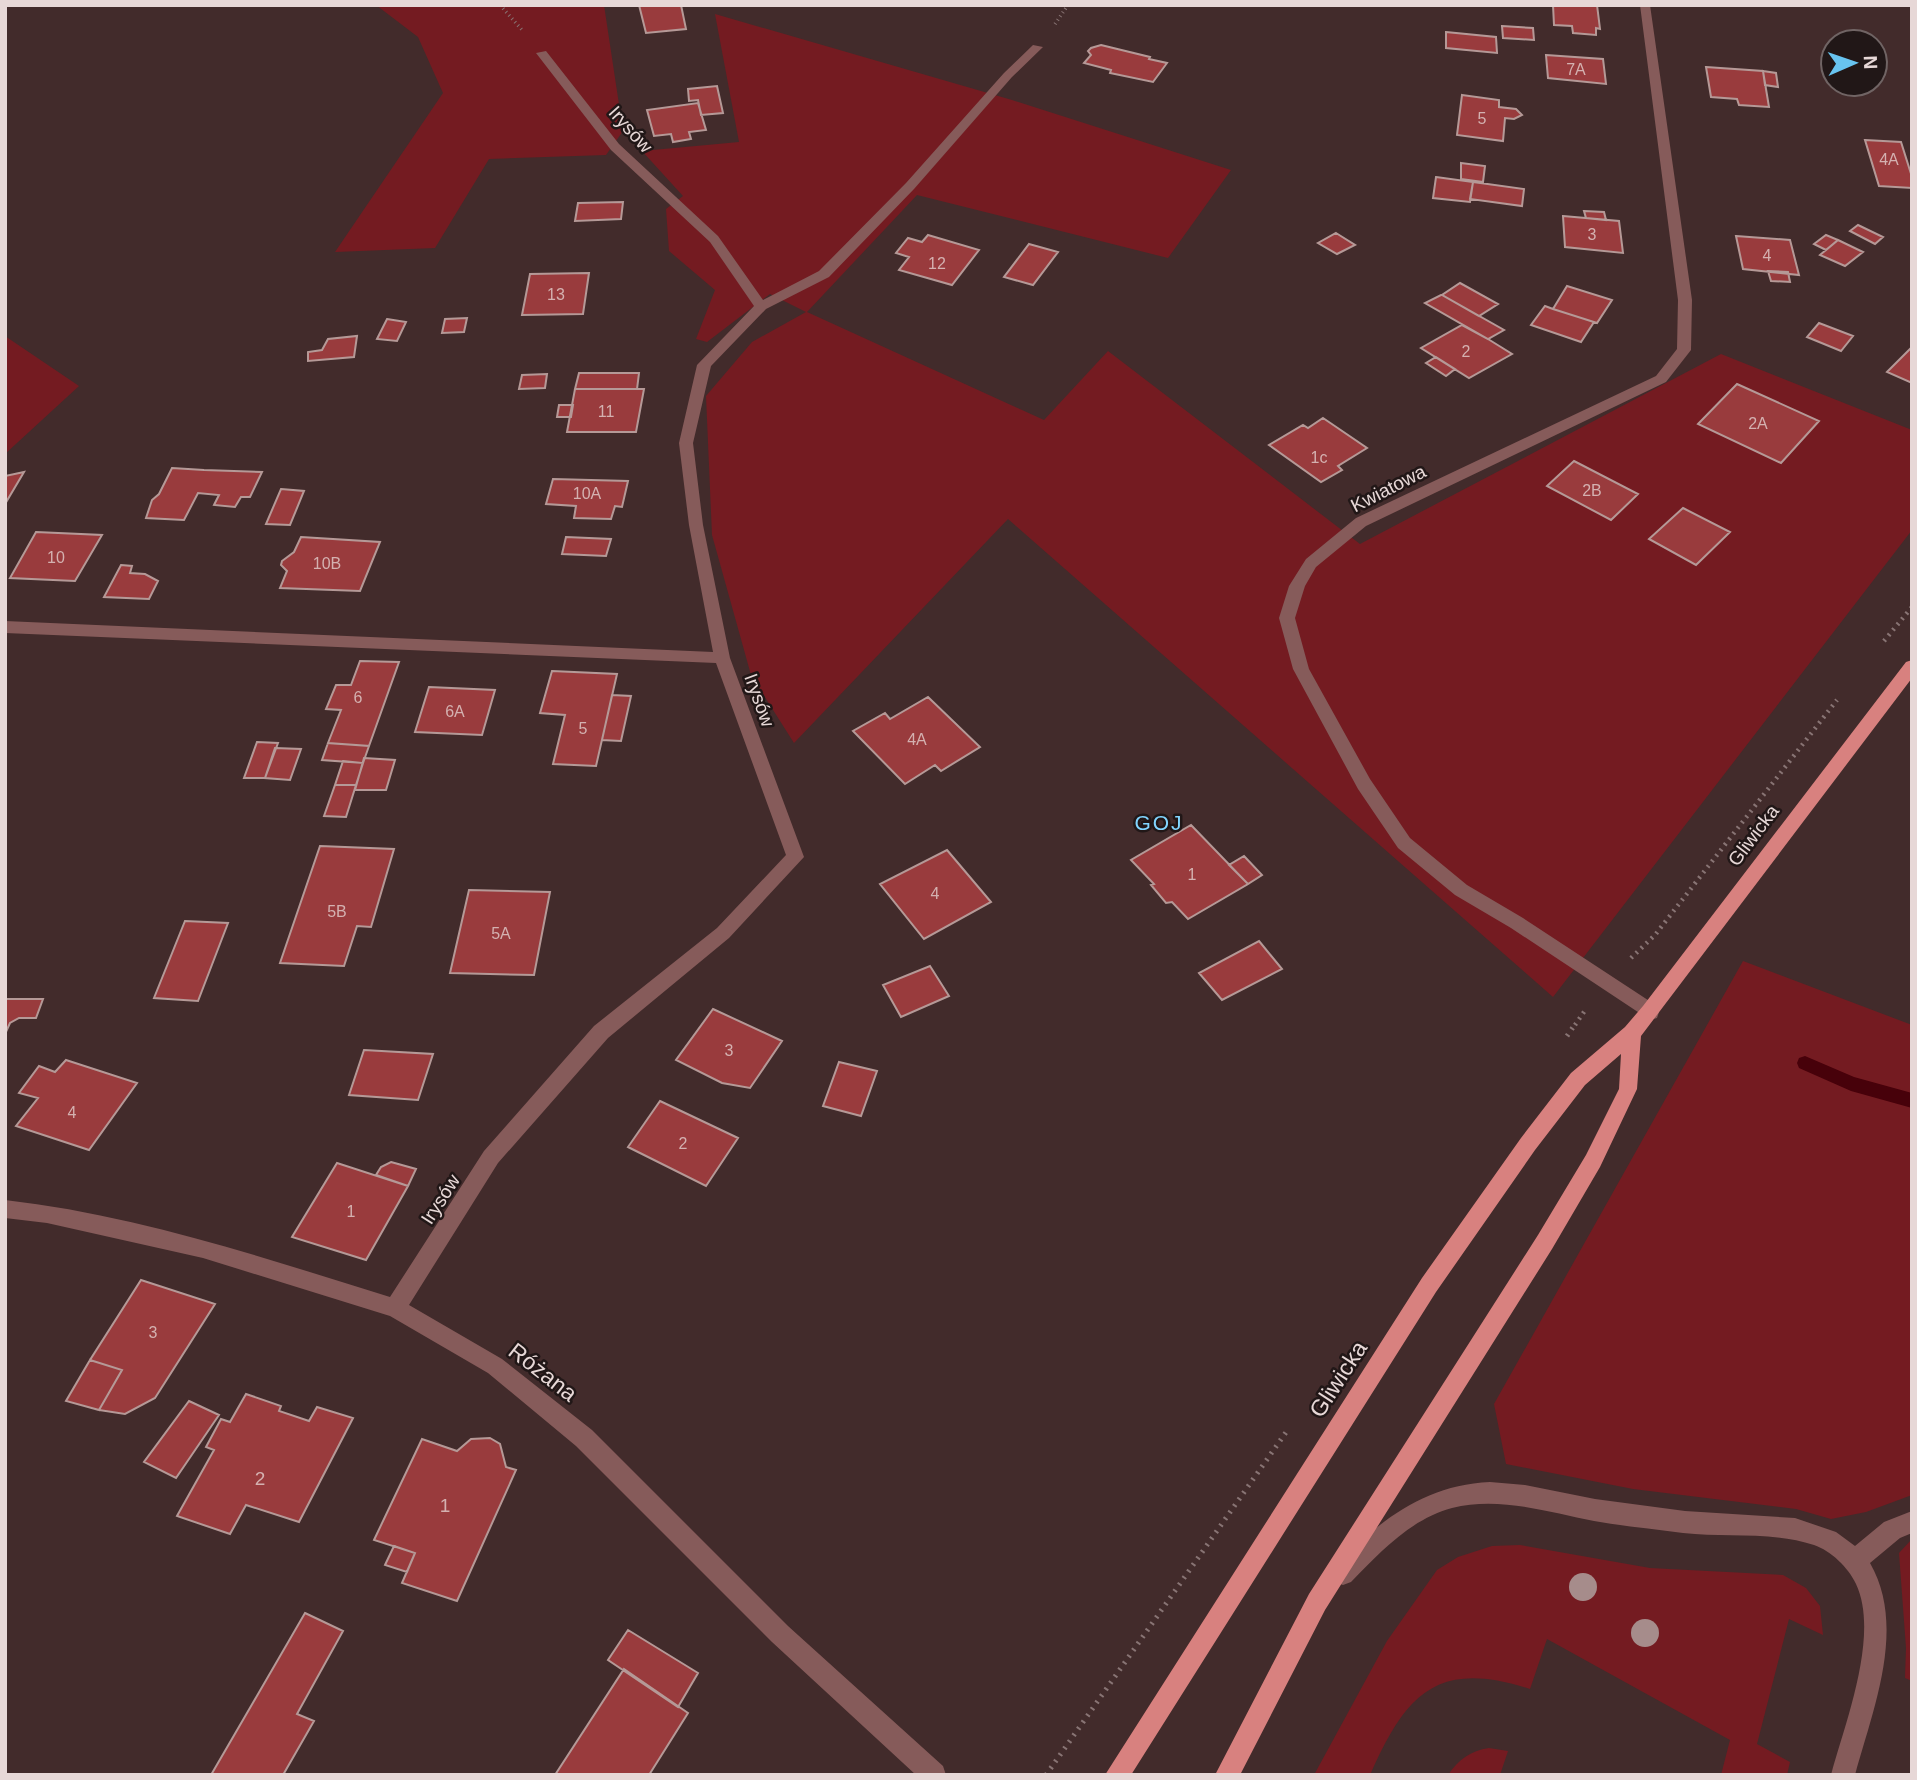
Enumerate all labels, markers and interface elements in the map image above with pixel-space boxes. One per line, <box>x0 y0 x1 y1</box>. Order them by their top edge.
north arrow <box>1819 28 1889 98</box>
text: N <box>1860 55 1881 70</box>
house number: 7A <box>1566 61 1586 78</box>
street label: Irysów <box>604 102 657 157</box>
house number: 5 <box>1478 110 1487 127</box>
house number: 4A <box>1879 151 1899 168</box>
house number: 3 <box>1588 226 1597 243</box>
house number: 4 <box>1763 247 1772 264</box>
house number: 12 <box>928 255 946 272</box>
house number: 13 <box>547 286 565 303</box>
house number: 2 <box>1462 343 1471 360</box>
house number: 11 <box>598 403 614 420</box>
house number: 2A <box>1748 415 1768 432</box>
house number: 1c <box>1311 449 1327 466</box>
street label: Kwiatowa <box>1347 460 1430 516</box>
house number: 2B <box>1582 482 1602 499</box>
house number: 10A <box>573 485 602 502</box>
house number: 10 <box>47 549 65 566</box>
house number: 10B <box>313 555 341 572</box>
street label: Irysów <box>740 671 779 730</box>
house number: 6 <box>354 689 363 706</box>
house number: 6A <box>445 703 465 720</box>
house number: 5 <box>579 720 588 737</box>
house number: 4A <box>907 731 927 748</box>
street label: Gliwicka <box>1724 800 1783 870</box>
district label: GOJ <box>1134 811 1184 834</box>
house number: 1 <box>1188 866 1197 883</box>
house number: 4 <box>931 885 940 902</box>
house number: 5B <box>327 903 347 920</box>
house number: 5A <box>491 925 511 942</box>
house number: 3 <box>725 1042 734 1059</box>
house number: 4 <box>68 1104 77 1121</box>
house number: 2 <box>679 1135 688 1152</box>
street label: Irysów <box>417 1170 464 1228</box>
house number: 1 <box>347 1203 356 1220</box>
house number: 3 <box>149 1324 158 1341</box>
street label: Gliwicka <box>1304 1336 1372 1422</box>
street label: Różana <box>504 1337 582 1407</box>
house number: 2 <box>255 1468 265 1489</box>
house number: 1 <box>440 1495 450 1516</box>

